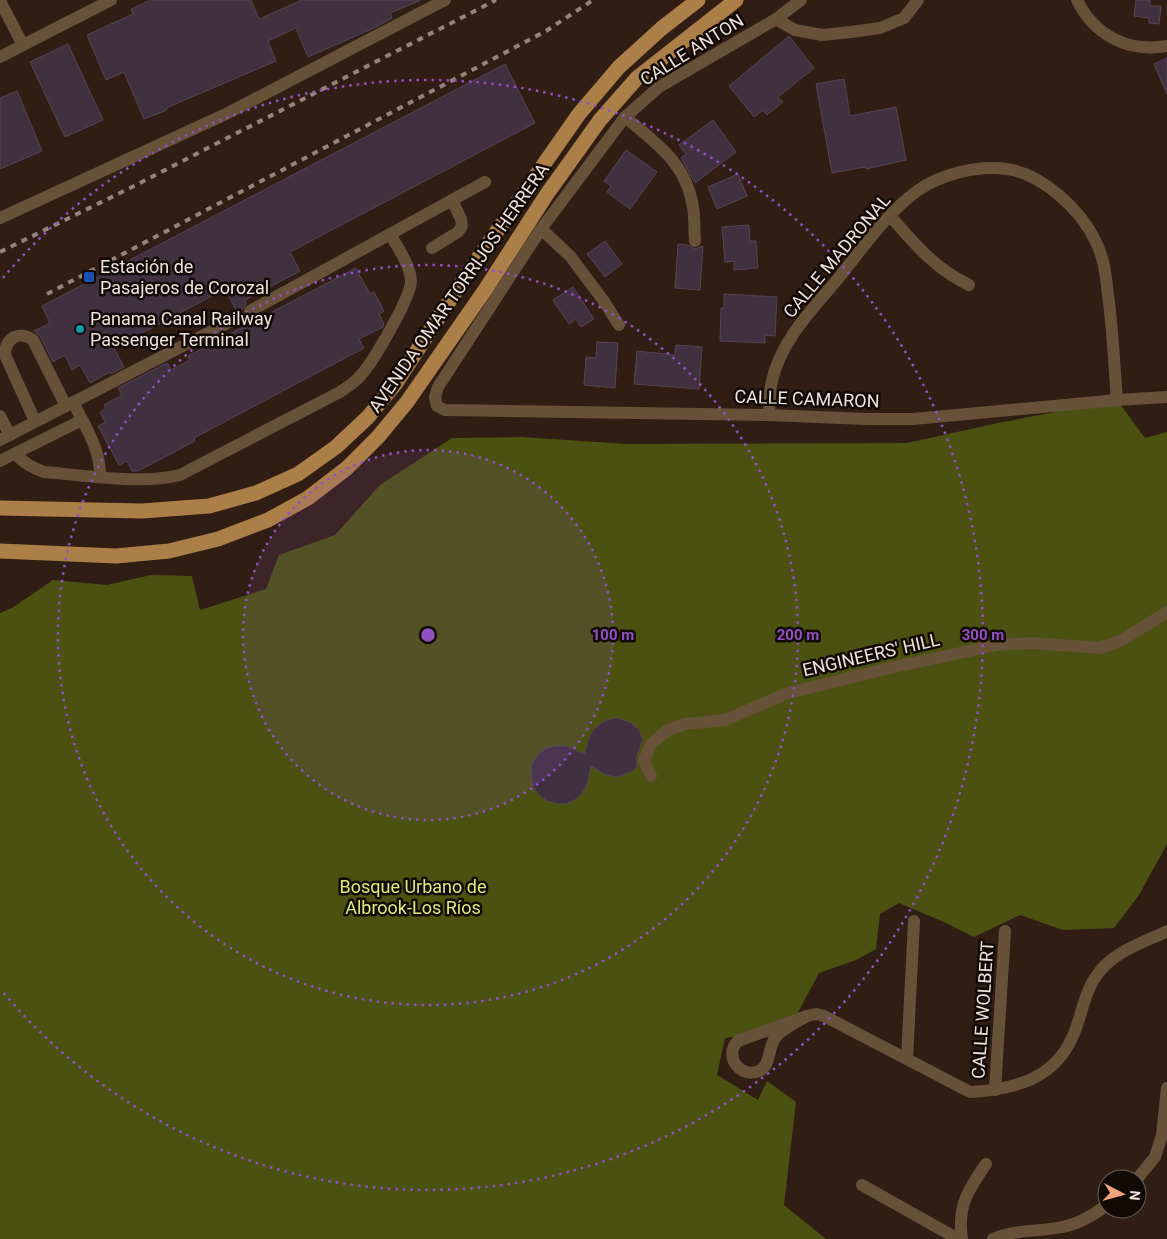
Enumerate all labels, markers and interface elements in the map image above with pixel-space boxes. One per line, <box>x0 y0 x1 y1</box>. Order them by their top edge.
street label: CALLE ANTON <box>636 10 747 90</box>
street label: AVENIDA OMAR TORRIJOS HERRERA <box>364 159 553 416</box>
street label: CALLE MADRONAL <box>779 189 895 322</box>
place label: Estación de Pasajeros de Corozal <box>100 256 269 298</box>
marker: Estación de Pasajeros de Corozal <box>82 270 96 284</box>
place label: Panama Canal Railway Passenger Terminal <box>90 308 273 350</box>
marker: Panama Canal Railway Passenger Terminal <box>74 323 86 335</box>
street label: CALLE CAMARON <box>734 385 880 412</box>
centre of rings <box>419 626 437 644</box>
text: 100 m <box>592 626 634 644</box>
text: 200 m <box>777 626 819 644</box>
text: 300 m <box>962 626 1004 644</box>
street label: ENGINEERS' HILL <box>800 628 942 680</box>
park label: Bosque Urbano de Albrook-Los Ríos <box>340 876 486 918</box>
street label: CALLE WOLBERT <box>967 940 998 1080</box>
north arrow <box>1097 1169 1147 1219</box>
text: N <box>1126 1190 1143 1201</box>

